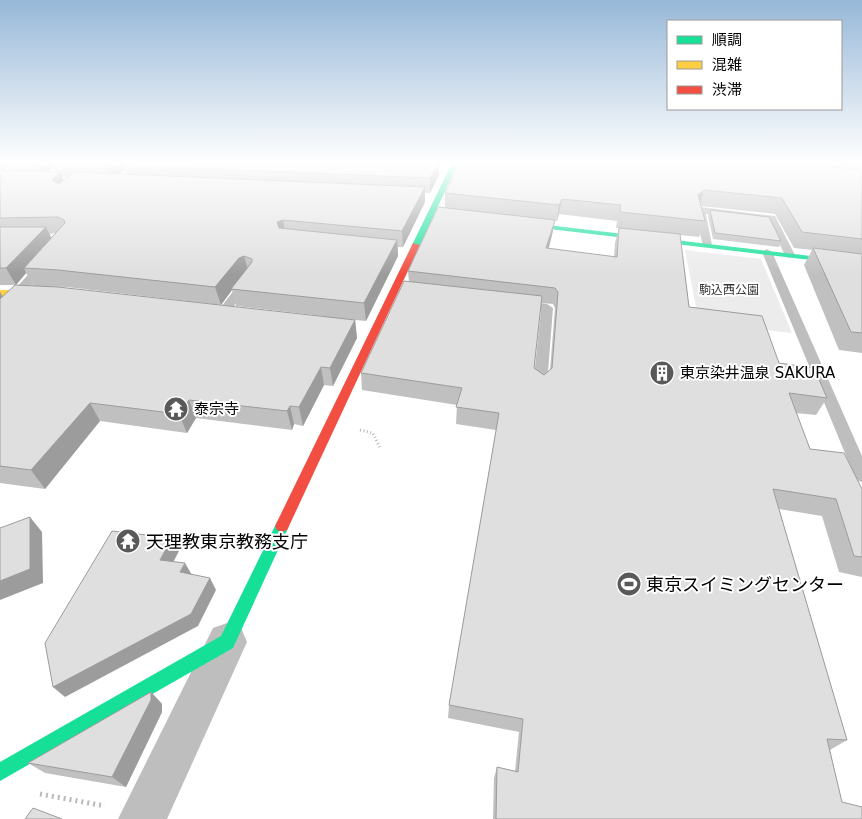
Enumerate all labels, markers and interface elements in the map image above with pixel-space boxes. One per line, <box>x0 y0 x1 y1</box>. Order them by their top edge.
legend <box>667 20 842 110</box>
text: 順調 <box>712 31 742 49</box>
text: 混雑 <box>712 56 742 74</box>
text: 渋滞 <box>712 81 742 99</box>
park label: 駒込西公園 <box>699 283 759 297</box>
building icon: 東京染井温泉 SAKURA <box>649 360 675 386</box>
place label: 東京染井温泉 SAKURA <box>680 364 836 382</box>
temple icon: 泰宗寺 <box>163 396 189 422</box>
place label: 泰宗寺 <box>194 400 239 418</box>
temple icon: 天理教東京教務支庁 <box>115 528 141 554</box>
place label: 天理教東京教務支庁 <box>146 531 308 552</box>
sports icon: 東京スイミングセンター <box>616 571 642 597</box>
place label: 東京スイミングセンター <box>646 574 844 595</box>

